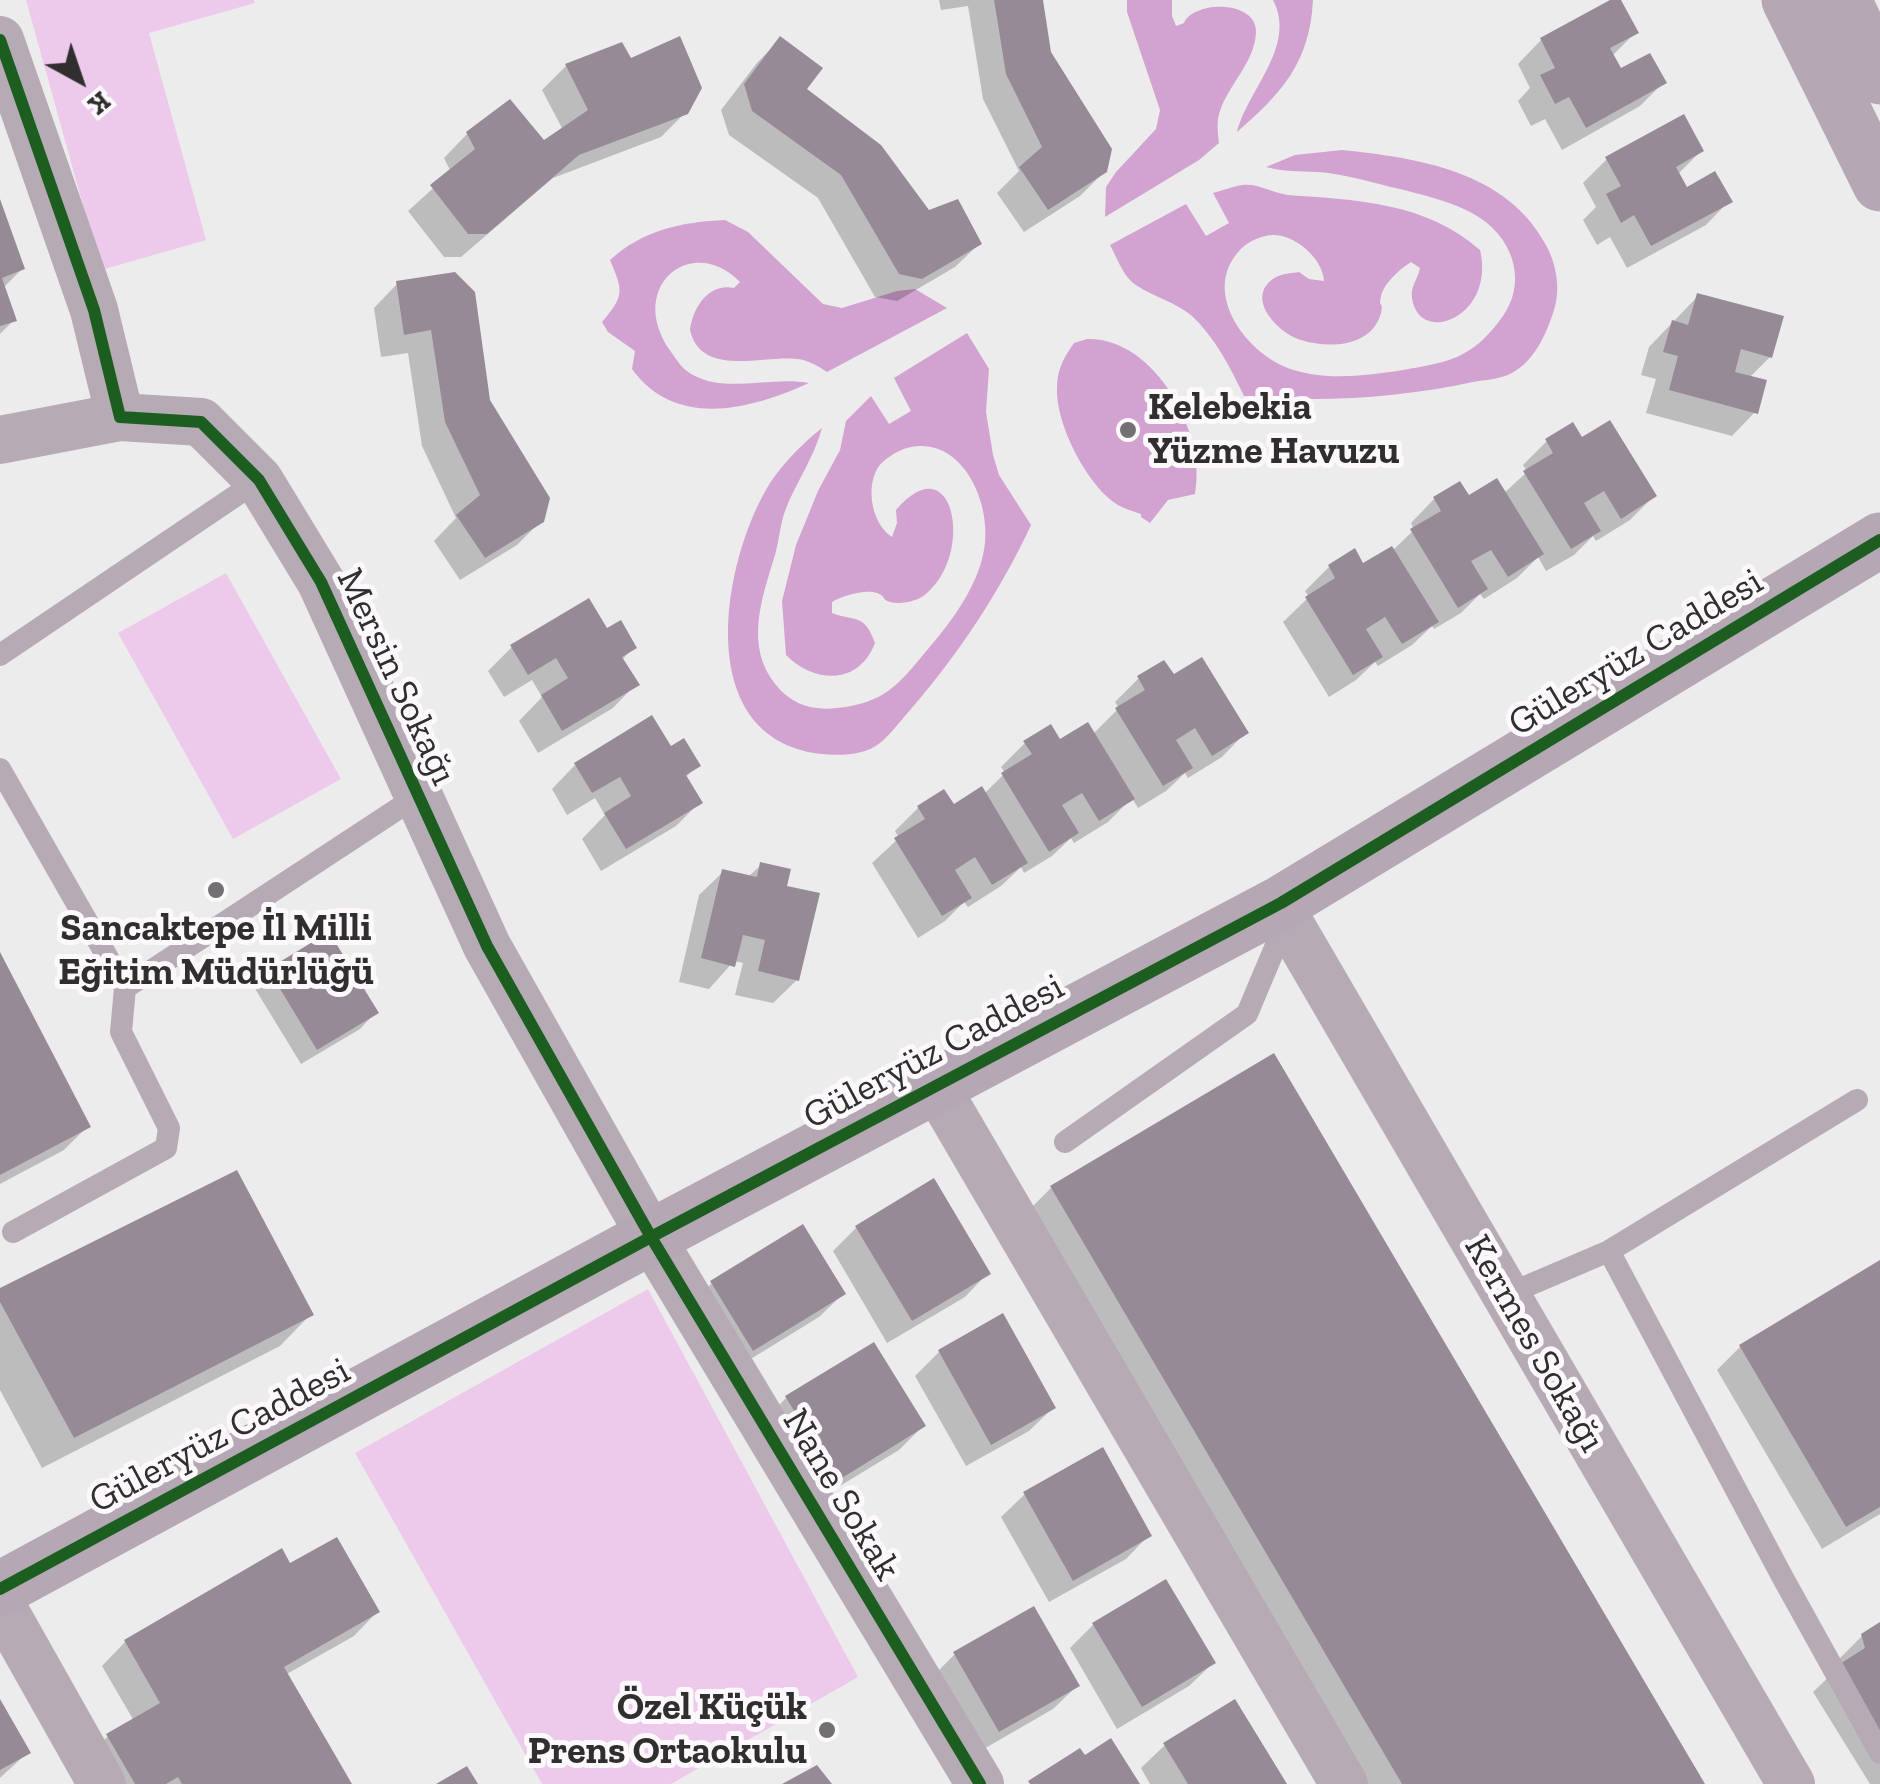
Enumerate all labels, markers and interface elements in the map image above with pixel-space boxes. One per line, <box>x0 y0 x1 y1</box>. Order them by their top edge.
north arrow <box>30 30 130 130</box>
text: K <box>82 85 117 122</box>
place label: Kelebekia Yüzme Havuzu <box>1148 385 1399 474</box>
marker: Kelebekia Yüzme Havuzu <box>1117 419 1139 441</box>
street label: Güleryüz Caddesi <box>1501 559 1771 747</box>
street label: Mersin Sokağı <box>326 562 466 792</box>
marker: Sancaktepe İl Milli Eğitim Müdürlüğü <box>205 879 227 901</box>
place label: Sancaktepe İl Milli Eğitim Müdürlüğü <box>58 906 374 996</box>
street label: Güleryüz Caddesi <box>796 964 1072 1140</box>
street label: Kermes Sokağı <box>1454 1228 1614 1460</box>
street label: Güleryüz Caddesi <box>82 1348 358 1524</box>
street label: Nane Sokak <box>772 1401 910 1589</box>
place label: Özel Küçük Prens Ortaokulu <box>528 1685 807 1775</box>
marker: Özel Küçük Prens Ortaokulu <box>816 1719 838 1741</box>

